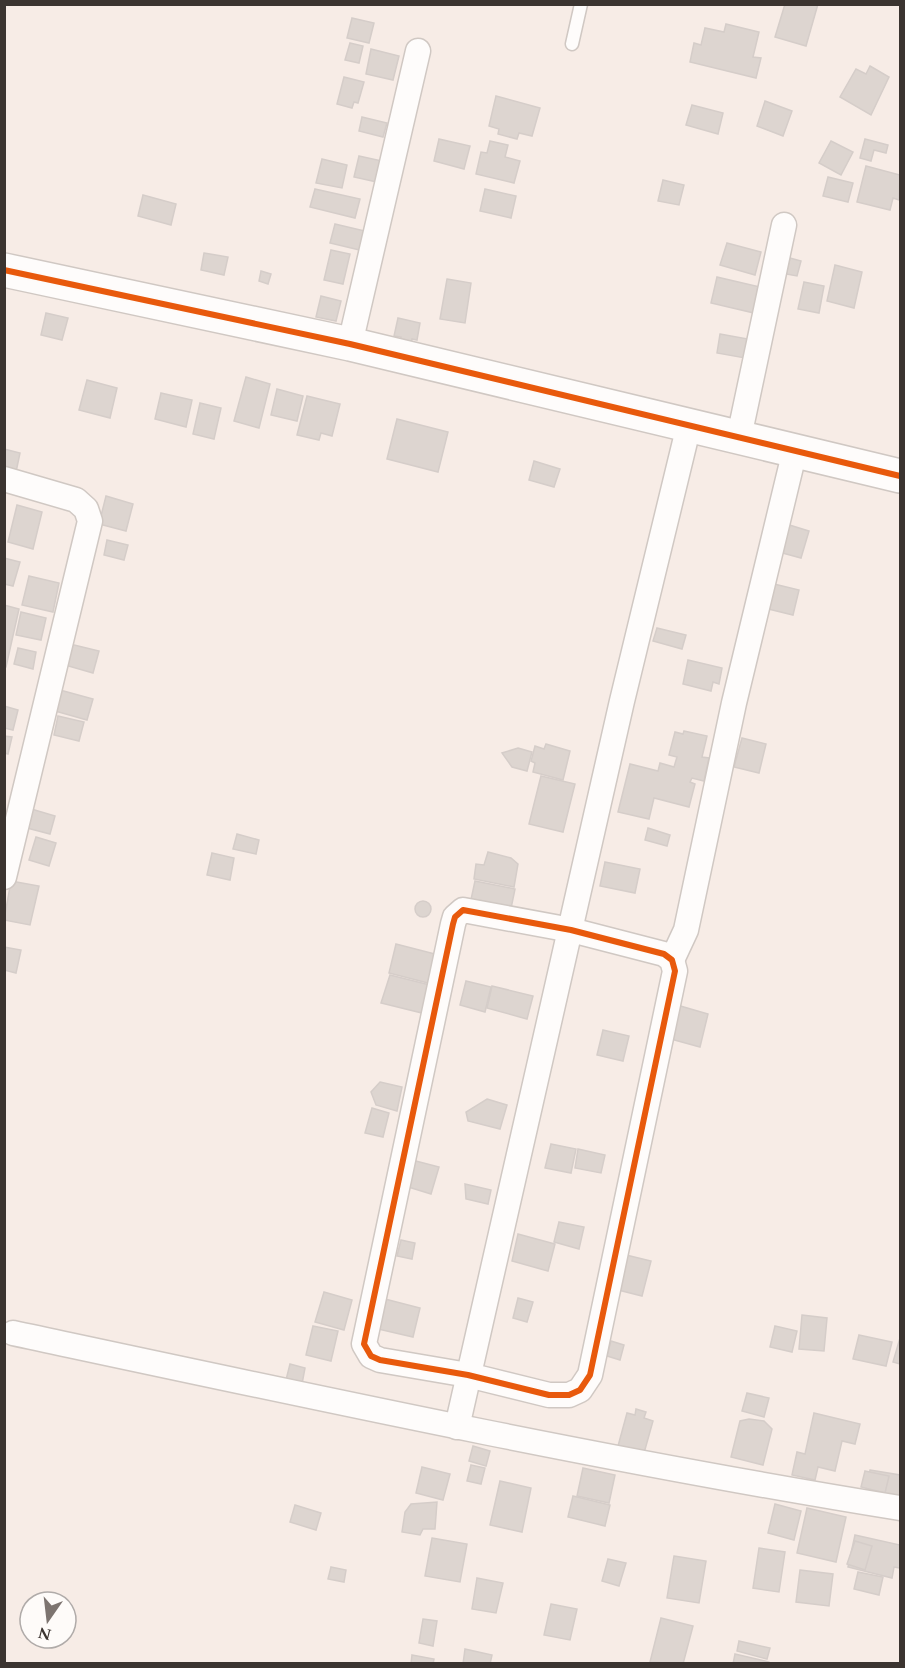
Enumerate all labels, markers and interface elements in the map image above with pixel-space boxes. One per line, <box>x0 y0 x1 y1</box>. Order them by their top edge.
north arrow <box>18 1590 78 1650</box>
text: N <box>35 1620 54 1647</box>

